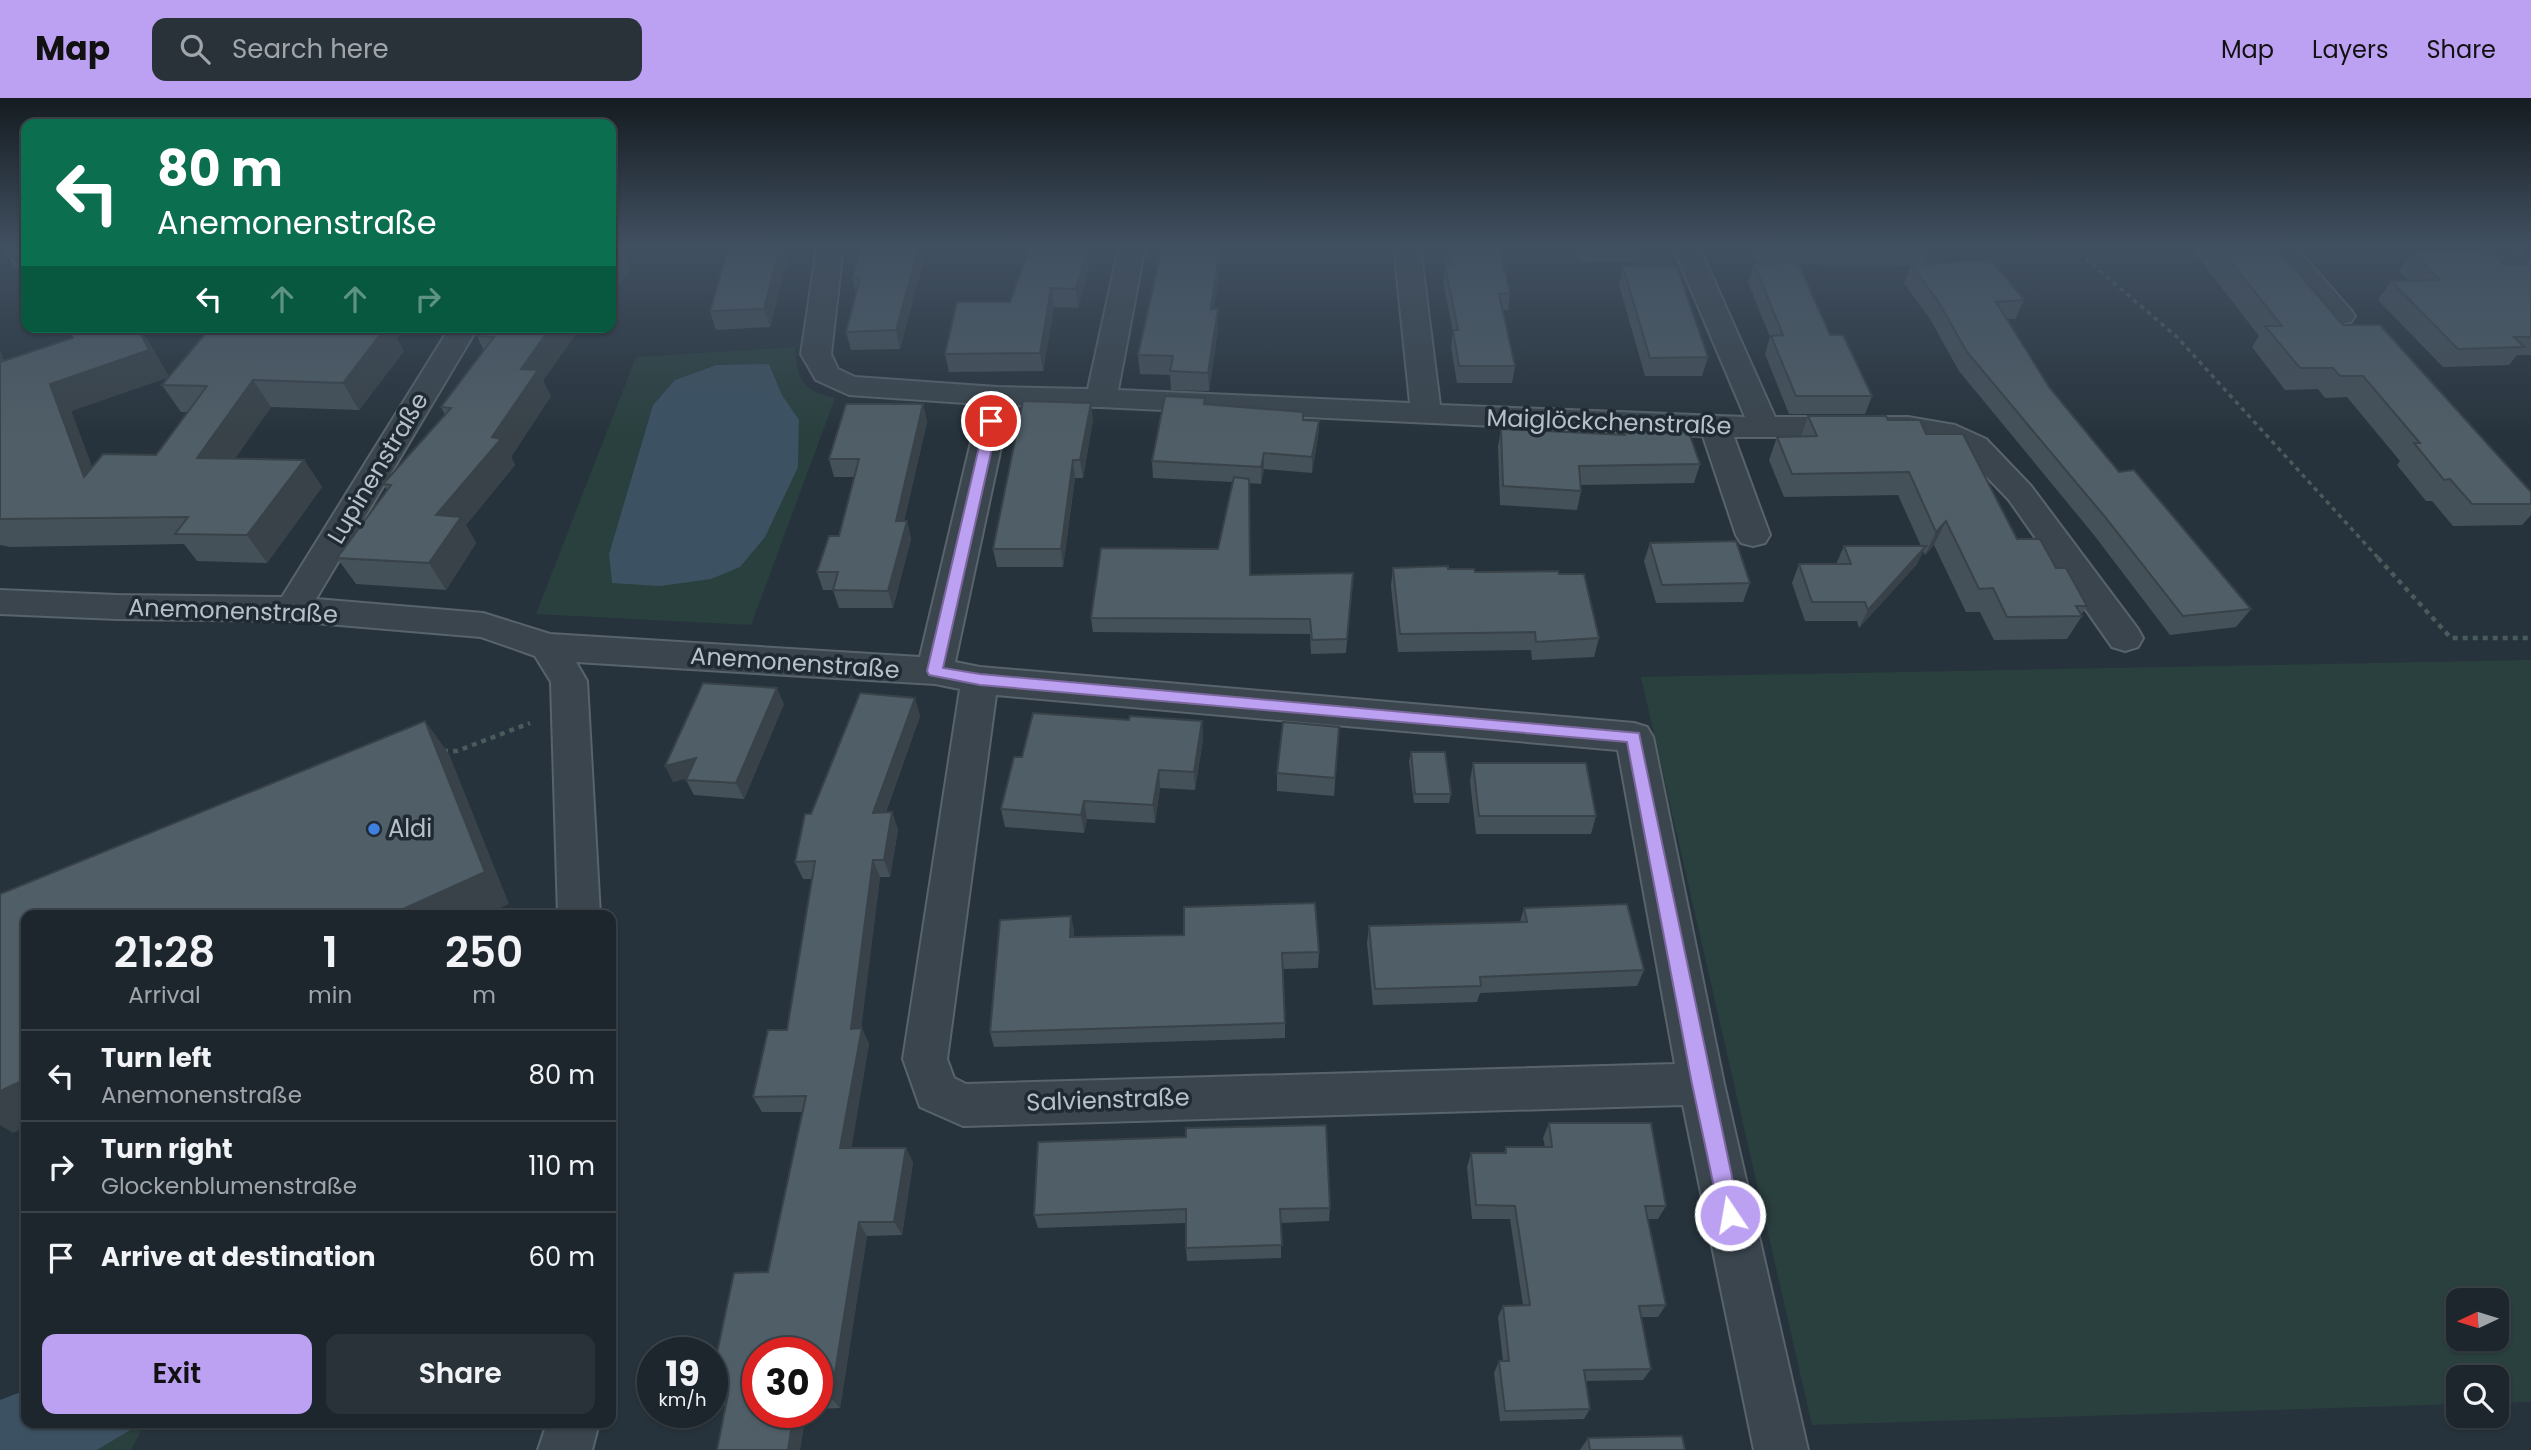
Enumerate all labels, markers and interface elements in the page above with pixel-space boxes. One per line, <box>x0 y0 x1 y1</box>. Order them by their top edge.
search box <box>152 18 642 81</box>
text: Map <box>35 25 110 72</box>
icon: search <box>176 30 214 68</box>
text: Search here <box>232 31 389 67</box>
text: Map <box>2221 33 2274 66</box>
text: Layers <box>2312 33 2388 66</box>
text: Share <box>2426 33 2496 66</box>
text: 80 m <box>157 135 283 203</box>
icon: left <box>42 147 133 238</box>
text: Anemonenstraße <box>157 200 437 245</box>
icon: left <box>190 280 228 318</box>
icon: ahead <box>263 280 301 318</box>
icon: ahead <box>336 280 374 318</box>
icon: right <box>409 280 447 318</box>
street label: Lupinenstraße <box>319 386 436 550</box>
pin <box>961 391 1021 451</box>
street label: Maiglöckchenstraße <box>1486 401 1732 442</box>
icon: arrive <box>972 402 1010 440</box>
street label: Anemonenstraße <box>128 590 338 631</box>
street label: Anemonenstraße <box>689 639 901 686</box>
place label: Aldi <box>388 812 432 845</box>
marker: Aldi <box>366 821 382 837</box>
text: 21:28 <box>114 923 215 982</box>
text: 1 <box>322 923 338 982</box>
text: 250 <box>445 923 523 982</box>
text: Arrival <box>128 979 201 1011</box>
text: min <box>308 979 352 1011</box>
text: m <box>472 979 496 1011</box>
text: Turn left <box>101 1040 212 1076</box>
icon: left <box>42 1057 80 1095</box>
text: 80 m <box>529 1057 595 1093</box>
text: Anemonenstraße <box>101 1079 302 1111</box>
street label: Salvienstraße <box>1026 1080 1190 1119</box>
text: Turn right <box>101 1131 233 1167</box>
icon: right <box>42 1148 80 1186</box>
text: 110 m <box>528 1148 595 1184</box>
text: Glockenblumenstraße <box>101 1170 357 1202</box>
position arrow <box>1693 1178 1767 1252</box>
icon: arrive <box>42 1239 80 1277</box>
text: Arrive at destination <box>101 1239 376 1275</box>
text: 60 m <box>528 1239 595 1275</box>
north arrow <box>2446 1288 2510 1351</box>
map controls <box>2446 1288 2509 1428</box>
button: Exit <box>42 1334 312 1414</box>
button: Share <box>326 1334 595 1414</box>
speed limit sign: 30 <box>742 1337 833 1428</box>
text: 19 <box>665 1349 700 1398</box>
button: search <box>2446 1365 2509 1428</box>
text: km/h <box>659 1387 706 1412</box>

